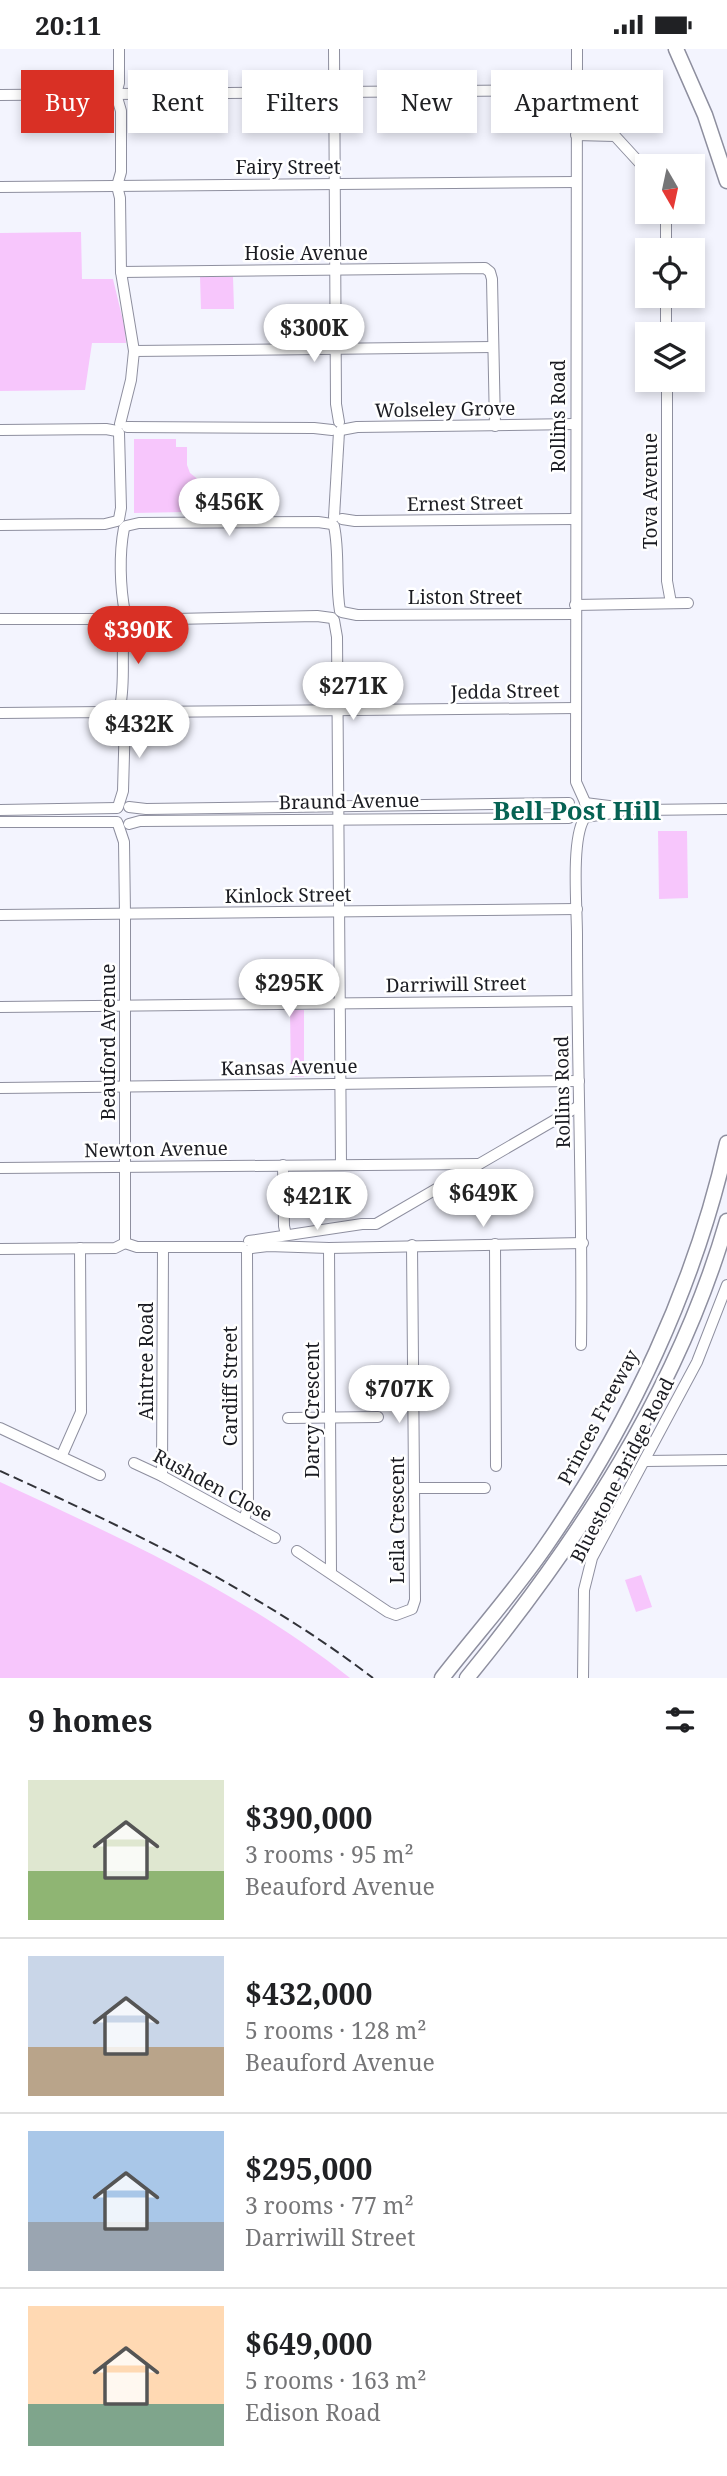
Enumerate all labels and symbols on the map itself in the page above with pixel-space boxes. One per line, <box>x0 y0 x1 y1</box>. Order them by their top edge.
street label: Fairy Street <box>236 154 341 180</box>
north arrow <box>635 154 705 224</box>
street label: Hosie Avenue <box>244 240 368 266</box>
pin: $300K <box>265 305 363 364</box>
street label: Rollins Road <box>545 359 571 472</box>
street label: Wolseley Grove <box>374 395 516 423</box>
street label: Tova Avenue <box>637 433 663 549</box>
pin: $456K <box>180 479 278 538</box>
street label: Ernest Street <box>407 489 524 517</box>
street label: Liston Street <box>408 584 522 610</box>
pin: $390K <box>89 607 187 666</box>
pin: $271K <box>304 663 402 722</box>
street label: Jedda Street <box>449 677 560 705</box>
pin: $432K <box>90 701 188 760</box>
street label: Braund Avenue <box>279 787 419 815</box>
district label: Bell Post Hill <box>493 792 661 828</box>
street label: Kinlock Street <box>224 881 352 909</box>
pin: $295K <box>240 960 338 1019</box>
street label: Beauford Avenue <box>95 964 121 1120</box>
street label: Darriwill Street <box>385 970 527 998</box>
street label: Rollins Road <box>548 1035 576 1149</box>
street label: Kansas Avenue <box>220 1053 358 1081</box>
street label: Newton Avenue <box>84 1135 228 1163</box>
pin: $649K <box>434 1169 532 1229</box>
pin: $421K <box>268 1173 366 1232</box>
street label: Aintree Road <box>133 1301 159 1420</box>
street label: Cardiff Street <box>217 1325 243 1446</box>
street label: Darcy Crescent <box>299 1342 325 1478</box>
street label: Princes Freeway <box>551 1345 645 1489</box>
pin: $707K <box>350 1365 448 1425</box>
street label: Bluestone Bridge Road <box>564 1373 680 1567</box>
street label: Rushden Close <box>149 1443 277 1527</box>
street label: Leila Crescent <box>384 1456 410 1584</box>

